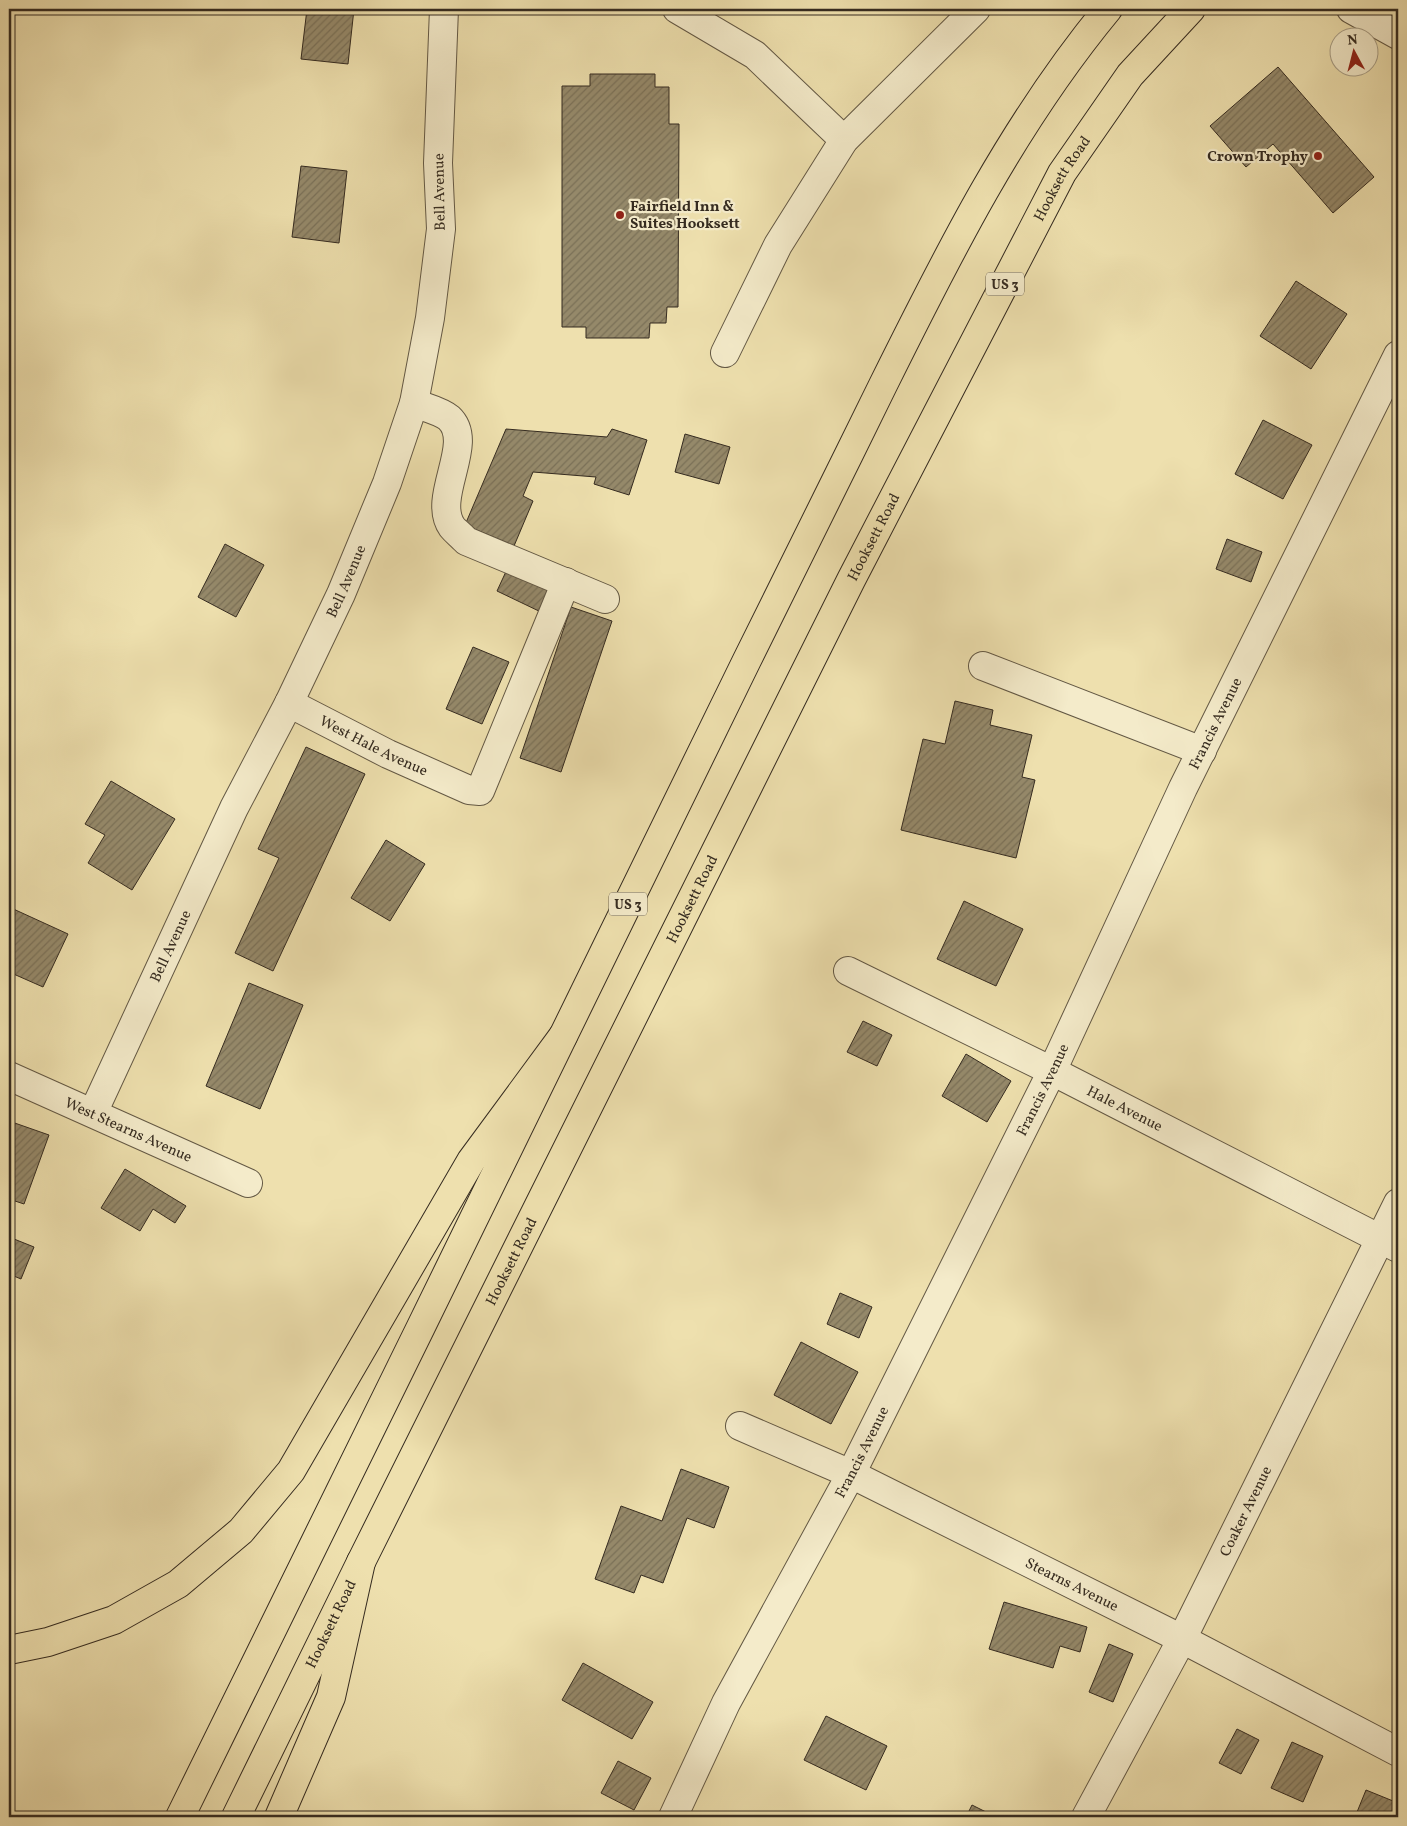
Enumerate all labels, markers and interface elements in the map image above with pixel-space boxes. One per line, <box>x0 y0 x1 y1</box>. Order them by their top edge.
north arrow <box>1330 28 1380 78</box>
text: N <box>1346 31 1359 51</box>
street label: Hooksett Road <box>1030 132 1096 226</box>
place label: Crown Trophy <box>1207 147 1309 168</box>
marker: Crown Trophy <box>1312 150 1324 162</box>
street label: Bell Avenue <box>429 153 452 231</box>
place label: Fairfield Inn & Suites Hooksett <box>630 197 740 235</box>
marker: Fairfield Inn & Suites Hooksett <box>614 209 626 221</box>
road number: US 3 <box>986 272 1024 296</box>
street label: Hooksett Road <box>843 490 906 585</box>
street label: Bell Avenue <box>322 542 372 622</box>
street label: Francis Avenue <box>1185 674 1248 774</box>
street label: West Hale Avenue <box>315 711 431 782</box>
street label: Hooksett Road <box>662 852 724 947</box>
road number: US 3 <box>609 892 647 916</box>
street label: Bell Avenue <box>146 907 197 986</box>
street label: Francis Avenue <box>1012 1041 1075 1140</box>
street label: Hale Avenue <box>1083 1081 1166 1138</box>
street label: West Stearns Avenue <box>61 1093 195 1169</box>
street label: Hooksett Road <box>482 1214 543 1310</box>
street label: Francis Avenue <box>831 1403 895 1502</box>
street label: Coaker Avenue <box>1215 1463 1278 1561</box>
street label: Stearns Avenue <box>1021 1553 1122 1618</box>
street label: Hooksett Road <box>301 1577 363 1672</box>

